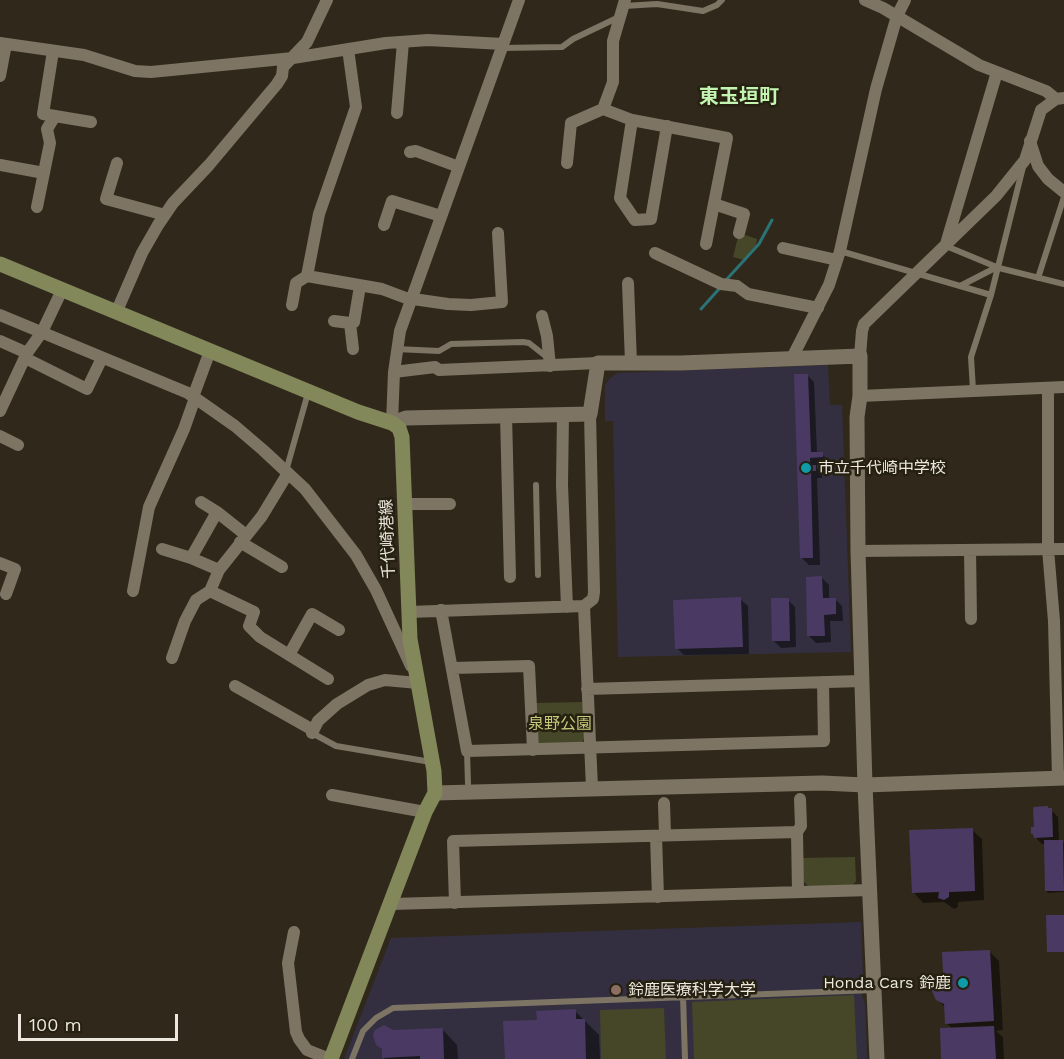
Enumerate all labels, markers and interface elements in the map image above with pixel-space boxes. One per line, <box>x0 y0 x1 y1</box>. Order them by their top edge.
district label: 東玉垣町 <box>699 85 779 109</box>
place label: 市立千代崎中学校 <box>818 458 946 478</box>
marker: 市立千代崎中学校 <box>799 461 813 475</box>
street label: 千代崎港線 <box>377 499 399 579</box>
park label: 泉野公園 <box>528 714 592 734</box>
place label: Honda Cars 鈴鹿 <box>823 973 951 993</box>
marker: Honda Cars 鈴鹿 <box>956 976 970 990</box>
place label: 鈴鹿医療科学大学 <box>628 980 756 1000</box>
marker: 鈴鹿医療科学大学 <box>609 983 623 997</box>
scale bar <box>21 1002 182 1040</box>
text: 100 m <box>29 1014 82 1035</box>

